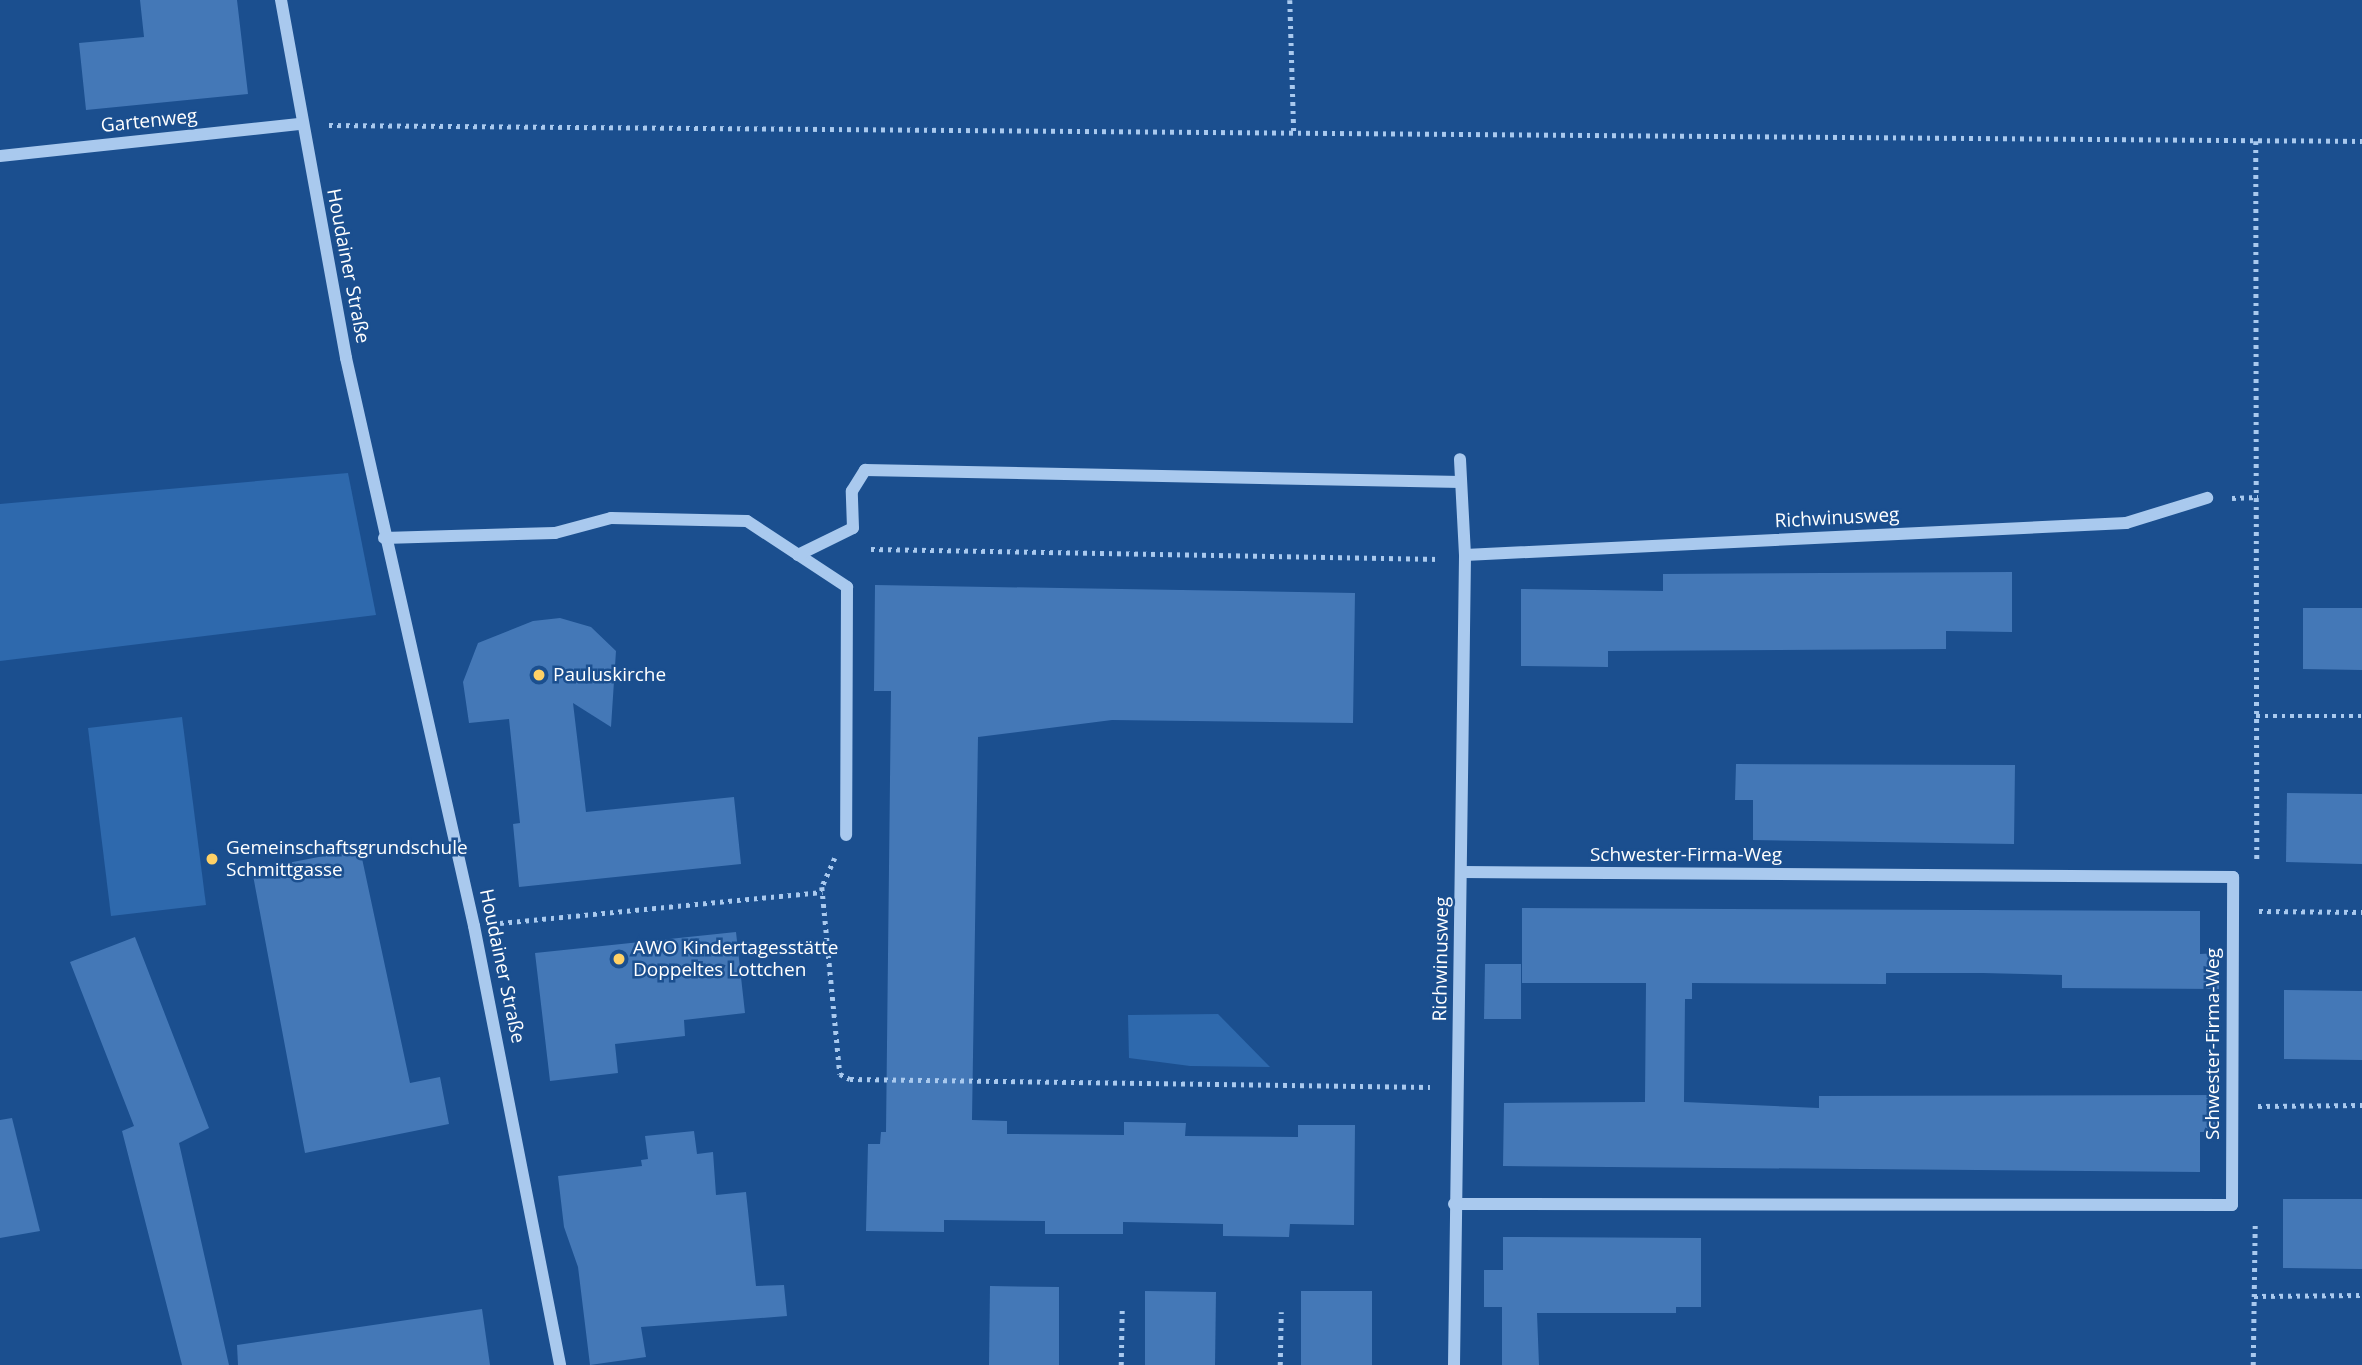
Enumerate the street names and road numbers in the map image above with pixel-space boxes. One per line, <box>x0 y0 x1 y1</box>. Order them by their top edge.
street label: Gartenweg <box>100 105 198 137</box>
street label: Houdainer Straße <box>322 187 374 345</box>
street label: Richwinusweg <box>1774 503 1900 533</box>
street label: Schwester-Firma-Weg <box>1590 844 1782 866</box>
street label: Houdainer Straße <box>475 887 529 1045</box>
street label: Richwinusweg <box>1429 896 1453 1022</box>
street label: Schwester-Firma-Weg <box>2202 948 2224 1140</box>

